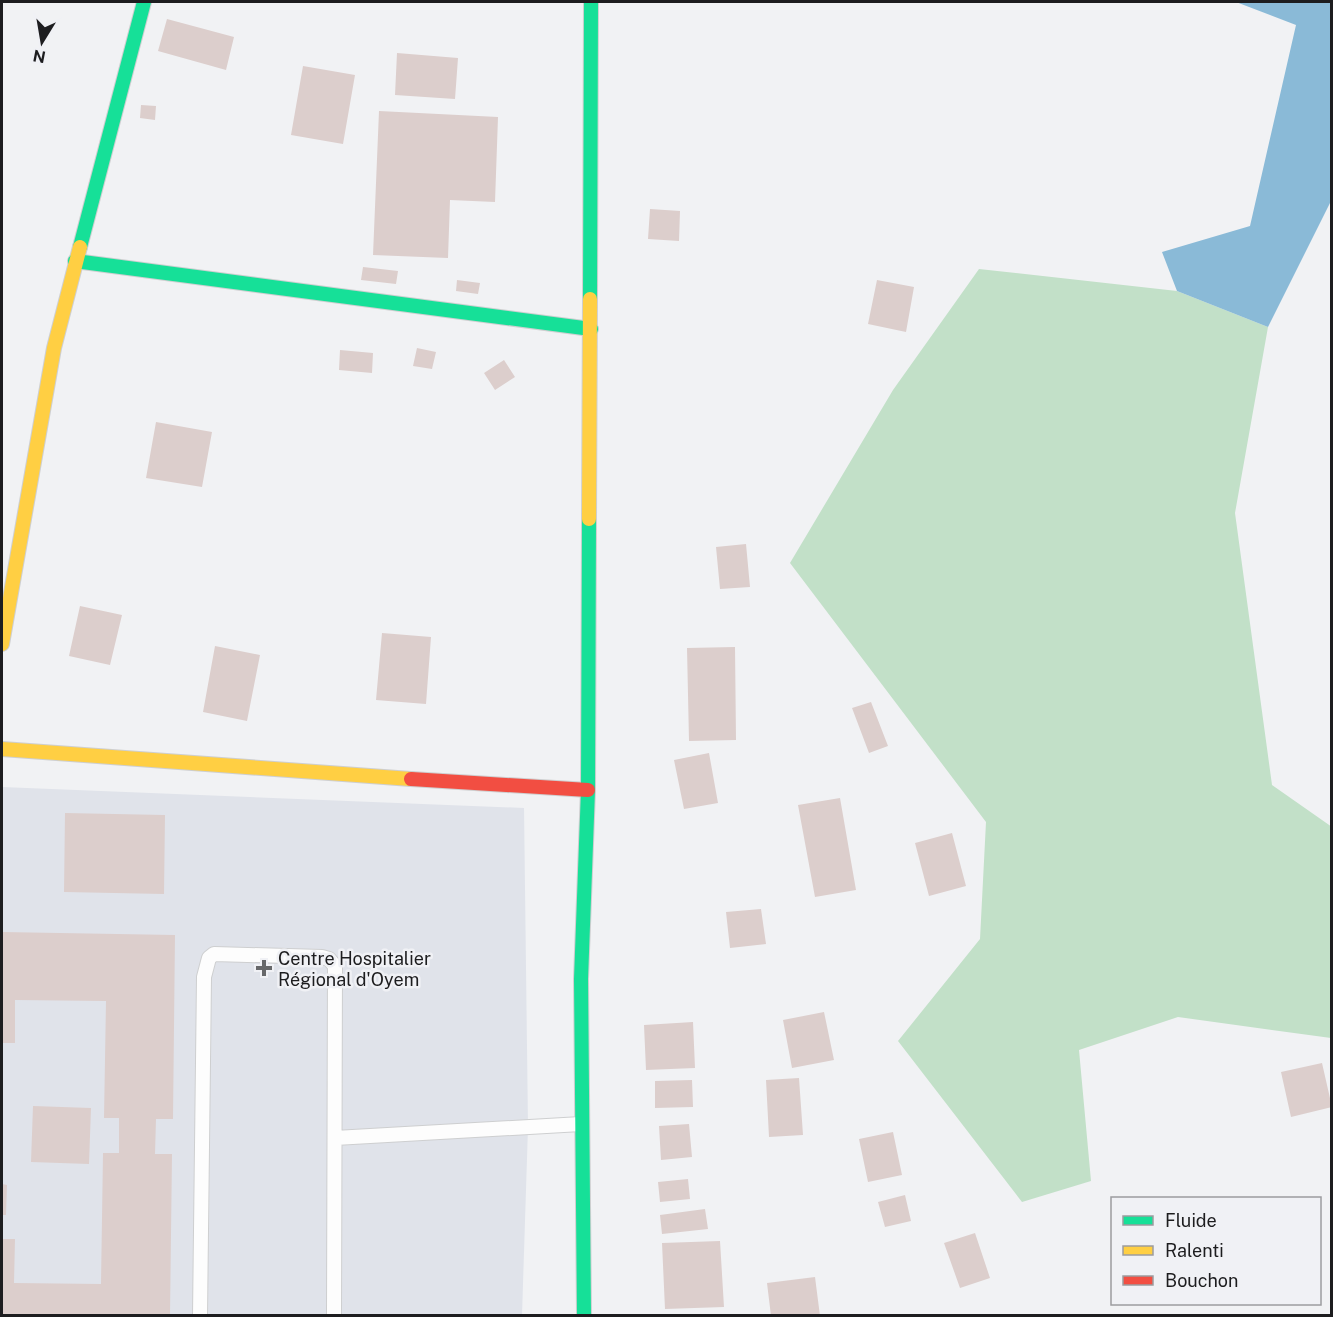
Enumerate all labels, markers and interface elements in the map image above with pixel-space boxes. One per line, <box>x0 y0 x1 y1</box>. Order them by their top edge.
north arrow <box>12 12 72 72</box>
text: N <box>31 46 47 67</box>
place label: Centre Hospitalier Régional d'Oyem <box>278 948 431 990</box>
marker: Centre Hospitalier Régional d'Oyem <box>255 959 273 977</box>
legend <box>1111 1197 1321 1305</box>
text: Fluide <box>1165 1210 1217 1231</box>
text: Ralenti <box>1165 1240 1224 1261</box>
text: Bouchon <box>1165 1270 1238 1291</box>

